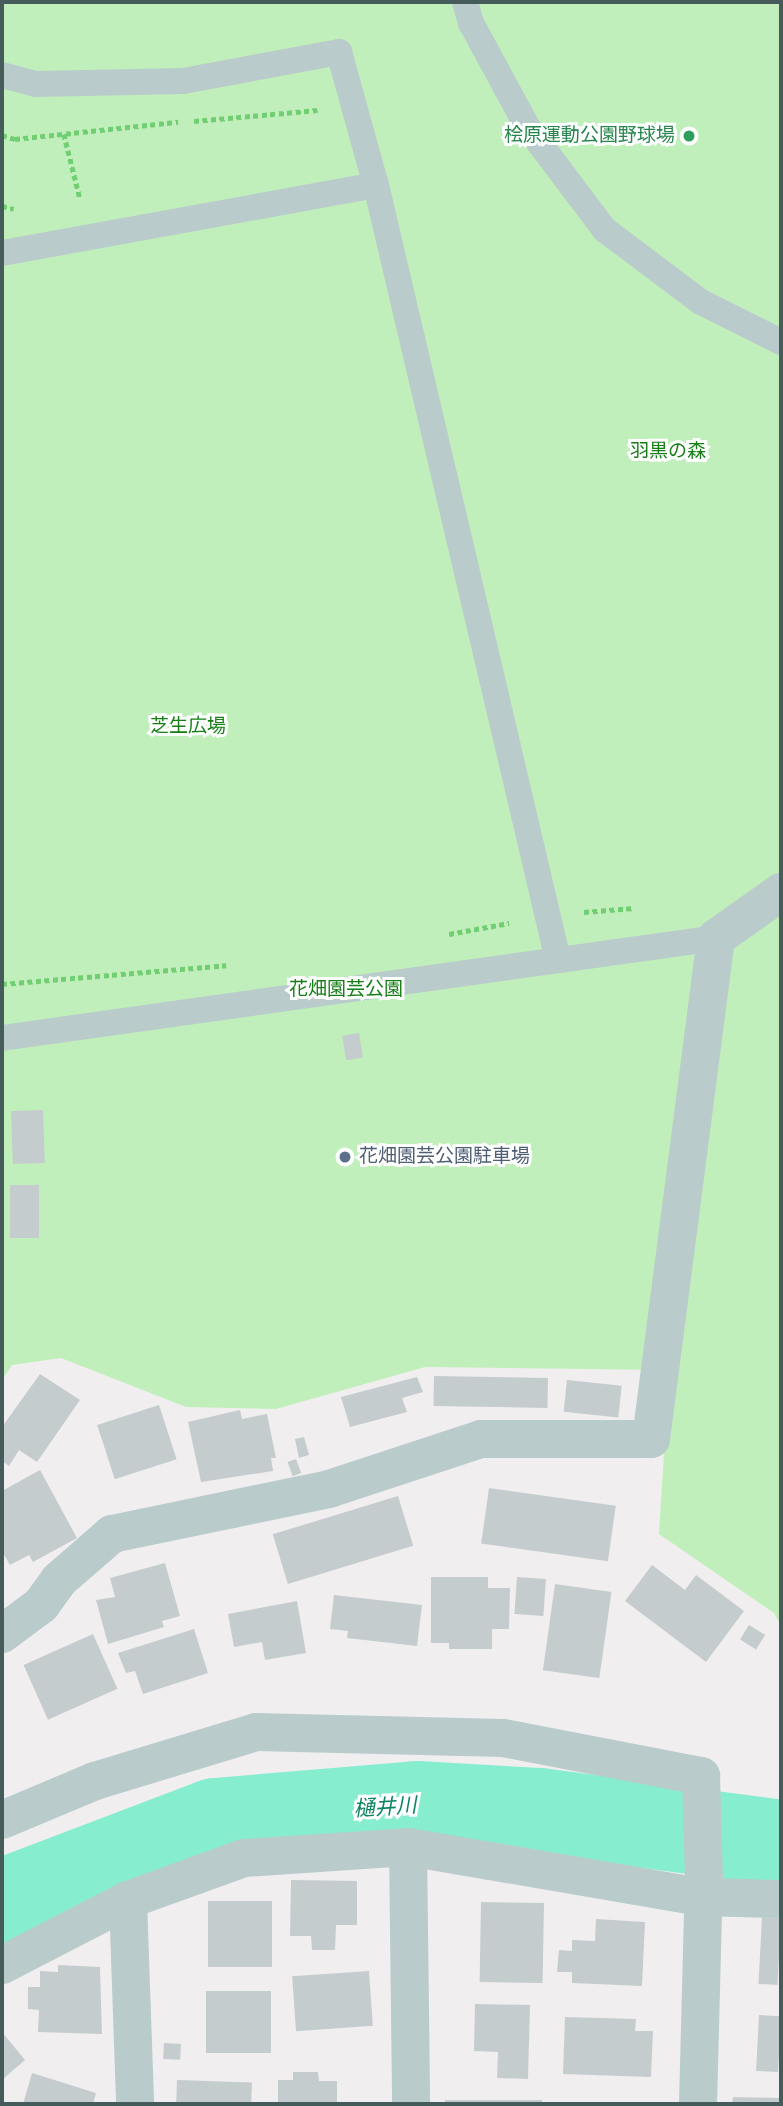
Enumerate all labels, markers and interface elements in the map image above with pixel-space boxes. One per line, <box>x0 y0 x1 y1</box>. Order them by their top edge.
place label: 桧原運動公園野球場 <box>504 125 675 147</box>
marker: 桧原運動公園野球場 <box>681 128 697 144</box>
park label: 羽黒の森 <box>630 441 706 463</box>
park label: 芝生広場 <box>150 716 226 738</box>
park label: 花畑園芸公園 <box>289 979 403 1001</box>
place label: 花畑園芸公園駐車場 <box>359 1146 530 1168</box>
marker: 花畑園芸公園駐車場 <box>337 1149 353 1165</box>
water label: 樋井川 <box>353 1792 417 1822</box>

